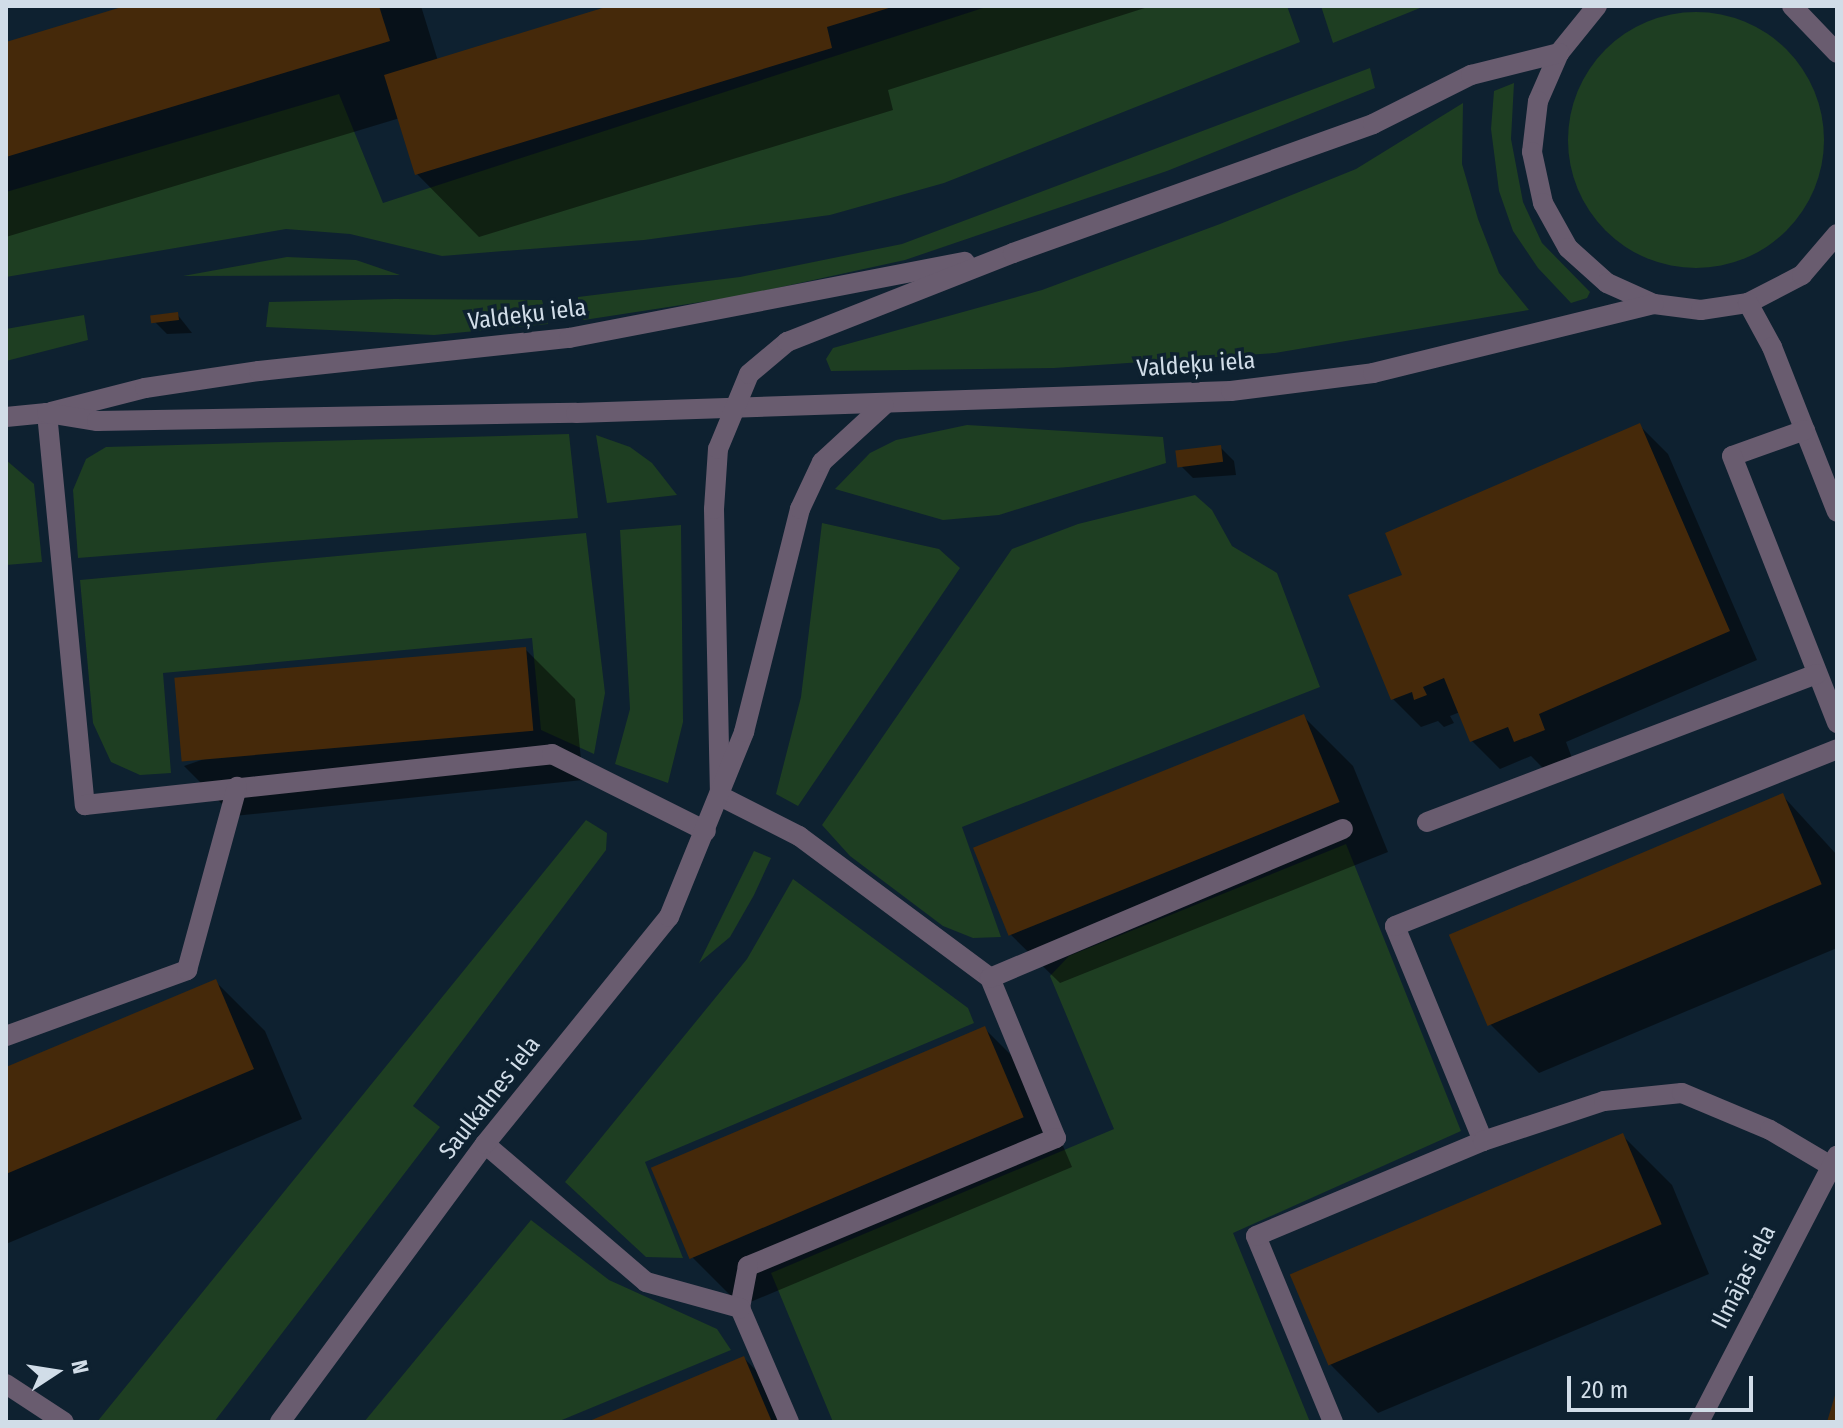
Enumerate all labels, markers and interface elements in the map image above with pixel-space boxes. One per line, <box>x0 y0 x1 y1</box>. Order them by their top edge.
street label: Valdeķu iela <box>466 293 588 337</box>
street label: Valdeķu iela <box>1136 346 1256 384</box>
street label: Saulkalnes iela <box>433 1031 547 1165</box>
street label: Ilmājas iela <box>1706 1221 1782 1333</box>
north arrow <box>16 1332 96 1412</box>
text: N <box>65 1358 95 1376</box>
scale bar <box>1571 1360 1757 1410</box>
text: 20 m <box>1581 1376 1628 1404</box>

